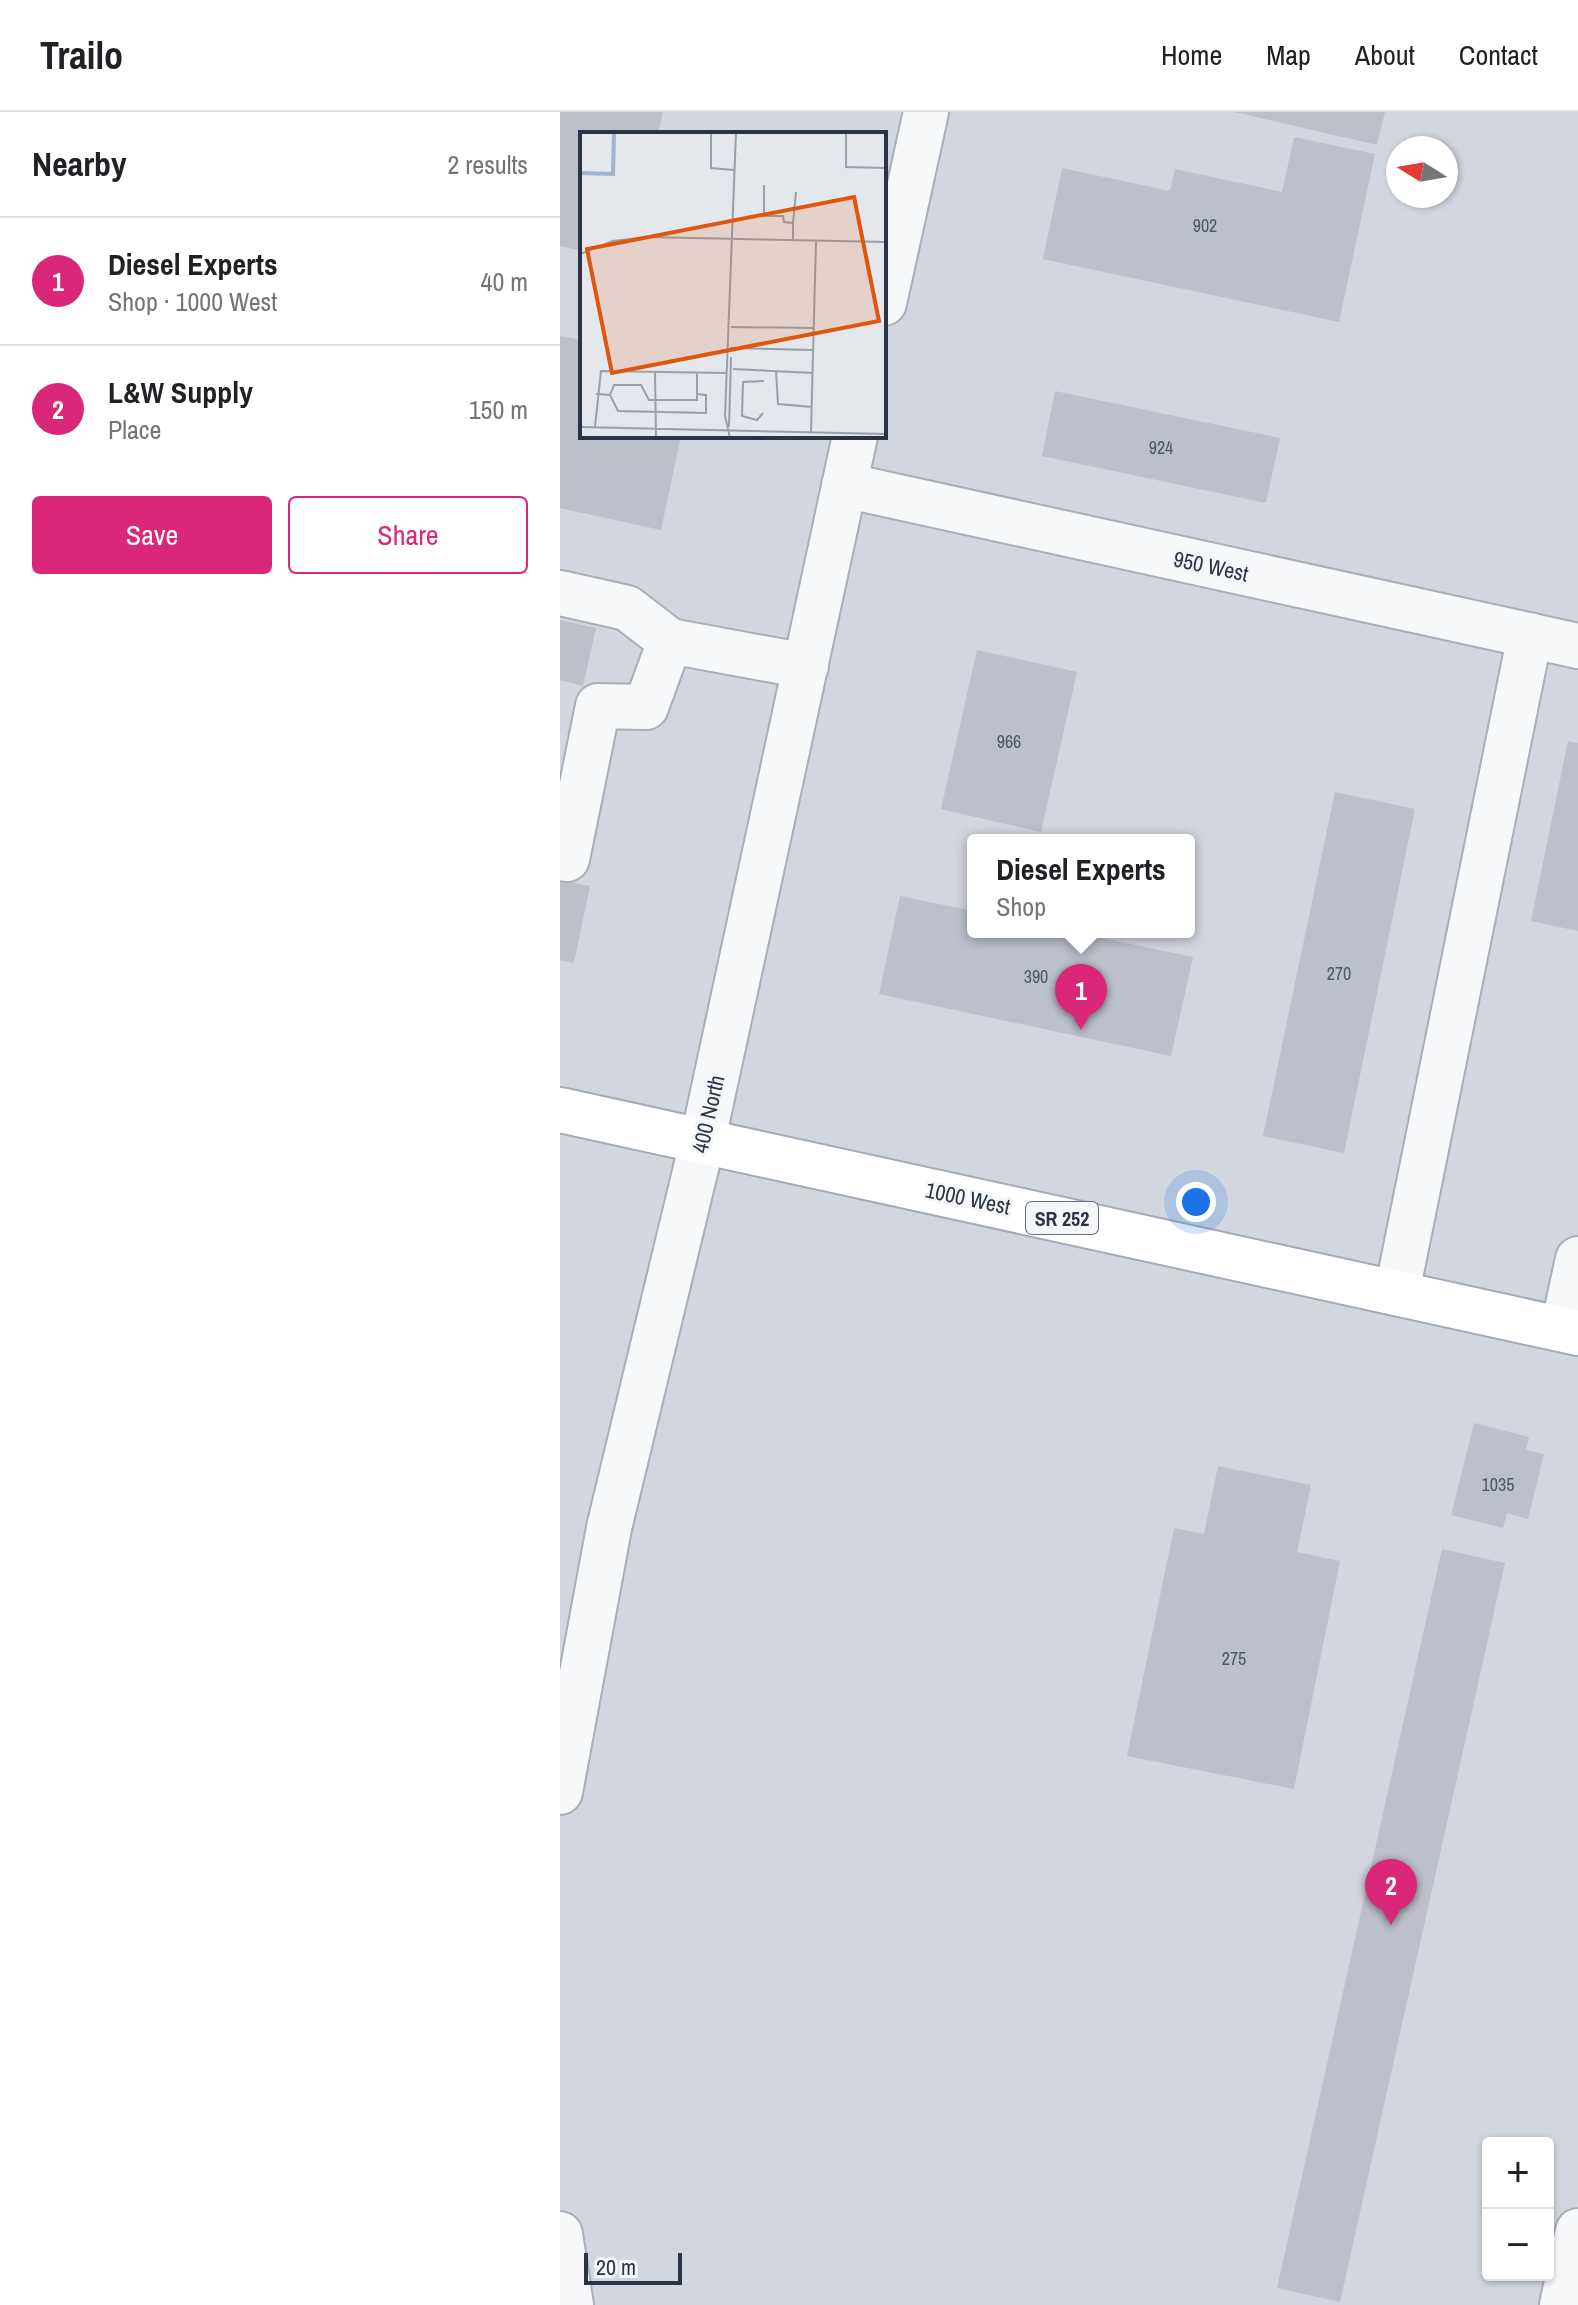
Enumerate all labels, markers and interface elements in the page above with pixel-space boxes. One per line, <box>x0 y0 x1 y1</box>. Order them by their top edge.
text: Trailo <box>40 30 123 81</box>
text: Home <box>1161 36 1222 74</box>
text: Map <box>1266 36 1311 74</box>
text: About <box>1355 36 1415 74</box>
text: Contact <box>1459 36 1538 74</box>
inset map <box>580 132 886 438</box>
north arrow <box>1386 136 1458 208</box>
text: Nearby <box>32 141 127 187</box>
text: 2 results <box>447 147 528 182</box>
house number: 902 <box>1193 213 1217 238</box>
text: Diesel Experts <box>108 244 278 284</box>
text: 1 <box>52 264 64 299</box>
text: 40 m <box>481 264 528 299</box>
text: Shop · 1000 West <box>108 284 277 319</box>
text: L&W Supply <box>108 372 253 412</box>
text: 2 <box>52 392 64 427</box>
text: 150 m <box>469 392 528 427</box>
text: Place <box>108 412 161 447</box>
house number: 924 <box>1149 435 1173 460</box>
button: Save <box>32 496 272 574</box>
button: Share <box>288 496 528 574</box>
street label: 950 West <box>1171 543 1251 589</box>
house number: 966 <box>997 729 1021 754</box>
popup <box>967 834 1195 938</box>
text: Diesel Experts <box>996 849 1166 889</box>
text: Shop <box>996 889 1046 924</box>
house number: 270 <box>1327 961 1351 986</box>
house number: 390 <box>1024 964 1048 989</box>
pin: 1 <box>1055 964 1107 1030</box>
street label: 400 North <box>684 1072 732 1156</box>
street label: 1000 West <box>923 1174 1013 1222</box>
your location <box>1176 1182 1216 1222</box>
road number: SR 252 <box>1026 1202 1098 1234</box>
house number: 1035 <box>1482 1472 1514 1497</box>
house number: 275 <box>1222 1646 1246 1671</box>
pin: 2 <box>1365 1859 1417 1925</box>
map controls <box>1482 2137 1554 2281</box>
button: + <box>1482 2137 1554 2209</box>
button: − <box>1482 2209 1554 2281</box>
scale bar <box>584 2249 682 2285</box>
text: 20 m <box>596 2252 636 2282</box>

